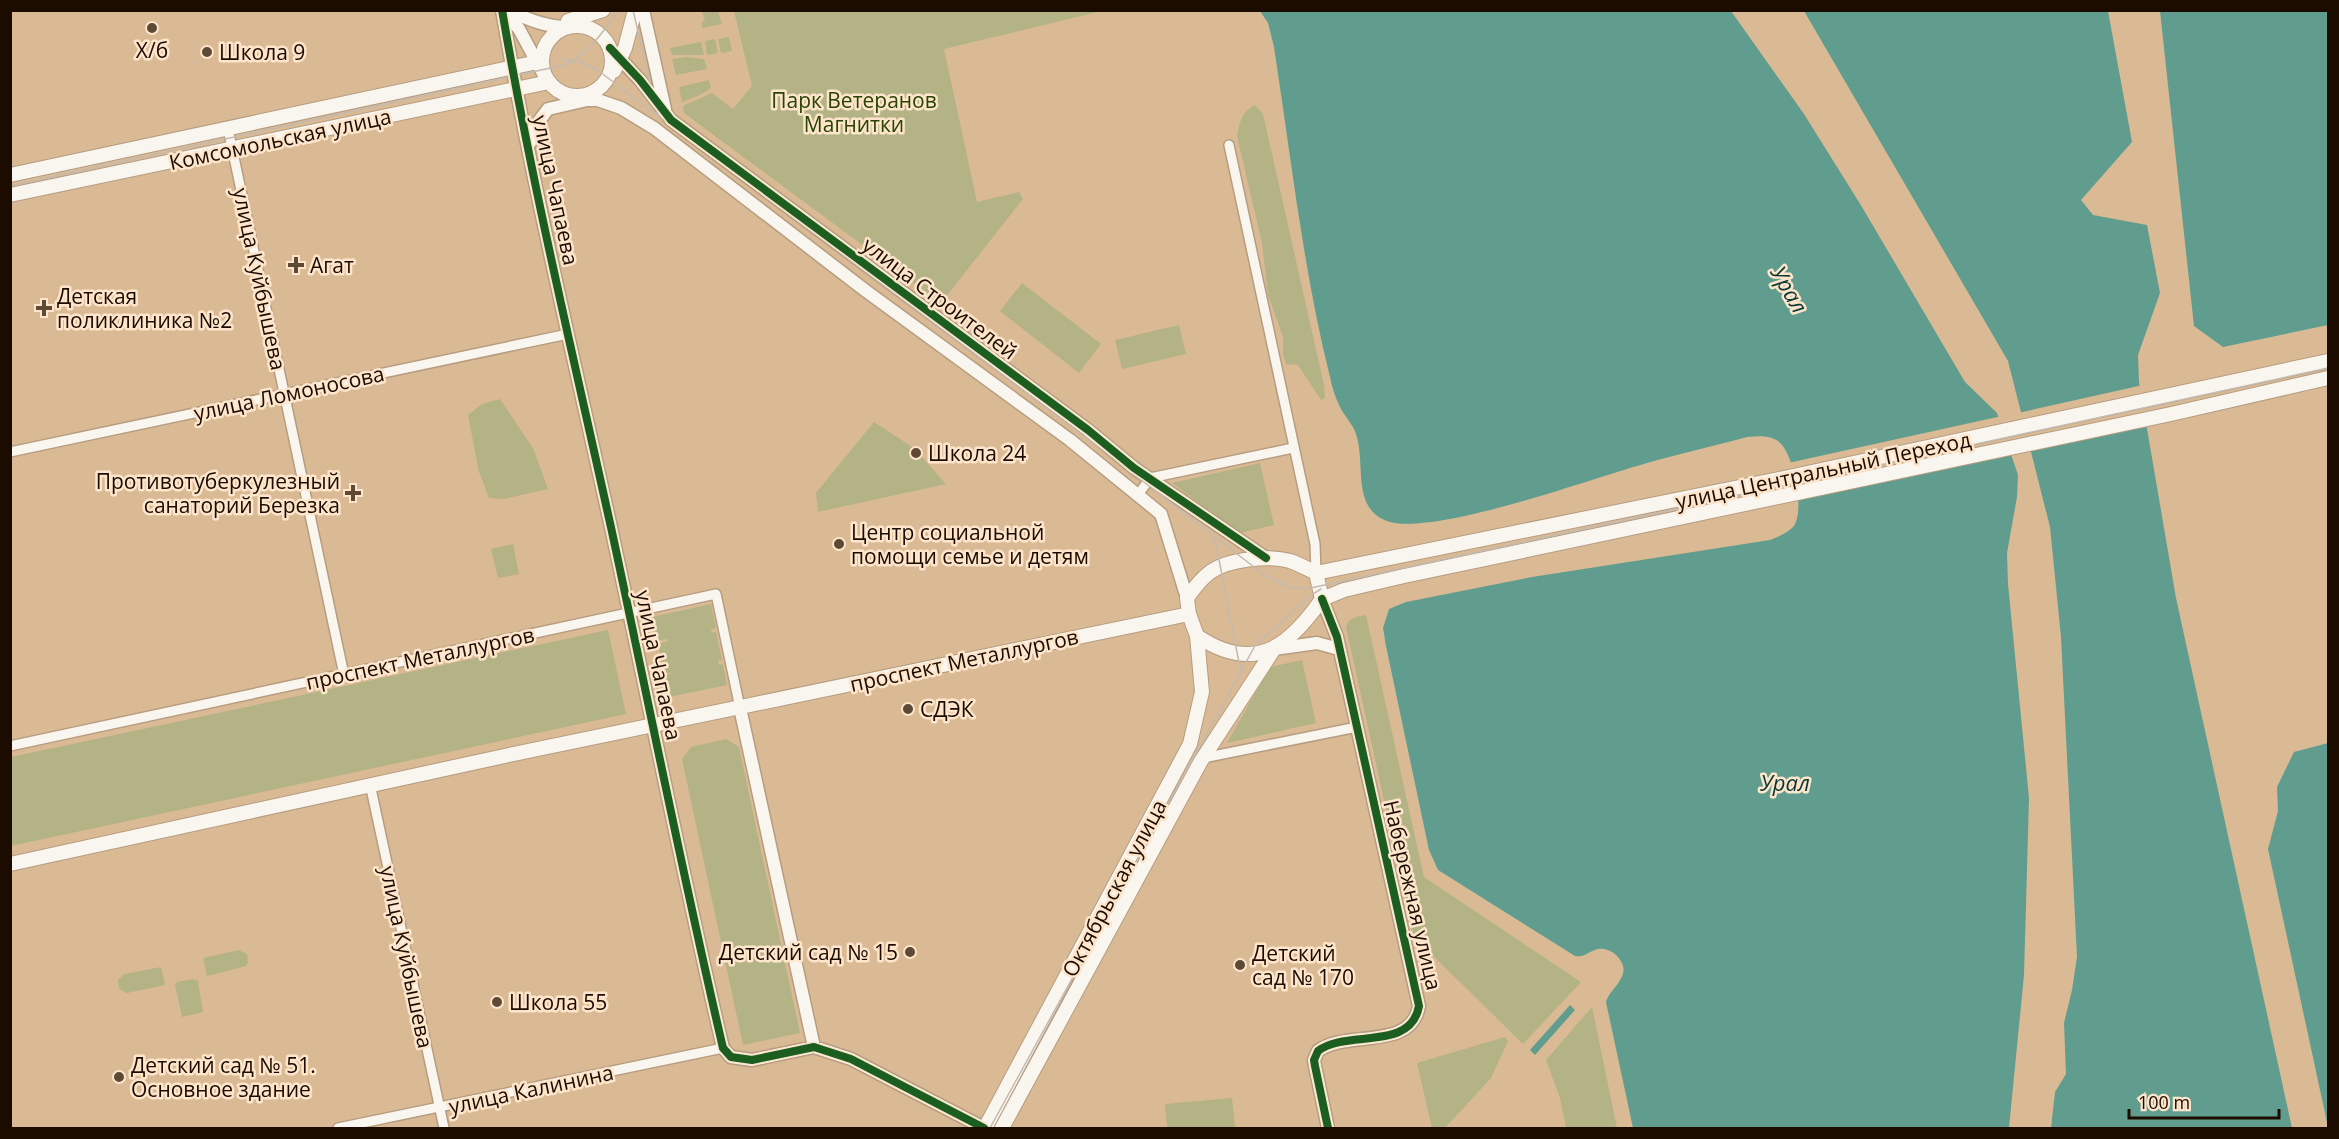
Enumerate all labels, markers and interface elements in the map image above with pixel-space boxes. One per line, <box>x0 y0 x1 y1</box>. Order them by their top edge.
marker: Х/б <box>145 21 159 35</box>
place label: Х/б <box>136 36 168 64</box>
place label: Школа 9 <box>219 38 305 66</box>
marker: Школа 9 <box>200 45 214 59</box>
park label: Парк Ветеранов Магнитки <box>771 86 937 138</box>
street label: Комсомольская улица <box>166 102 394 176</box>
street label: улица Чапаева <box>526 112 586 268</box>
street label: улица Куйбышева <box>227 185 293 373</box>
street label: улица Строителей <box>857 231 1023 365</box>
place label: Агат <box>310 251 354 279</box>
marker: Агат <box>287 256 305 274</box>
water label: Урал <box>1764 259 1815 318</box>
place label: Детская поликлиника №2 <box>57 282 232 334</box>
marker: Детская поликлиника №2 <box>35 299 53 317</box>
street label: улица Ломоносова <box>191 359 387 427</box>
street label: улица Центральный Переход <box>1673 425 1973 515</box>
place label: Школа 24 <box>928 439 1026 467</box>
marker: Школа 24 <box>909 446 923 460</box>
place label: Противотуберкулезный санаторий Березка <box>96 467 340 519</box>
marker: Противотуберкулезный санаторий Березка <box>344 484 362 502</box>
place label: Центр социальной помощи семье и детям <box>851 518 1089 570</box>
marker: Центр социальной помощи семье и детям <box>832 537 846 551</box>
street label: улица Чапаева <box>629 587 689 743</box>
street label: проспект Металлургов <box>303 620 537 696</box>
street label: проспект Металлургов <box>847 622 1081 698</box>
place label: СДЭК <box>920 695 974 723</box>
marker: СДЭК <box>901 702 915 716</box>
water label: Урал <box>1759 767 1810 797</box>
street label: Октябрьская улица <box>1055 795 1173 981</box>
street label: Набережная улица <box>1378 797 1448 993</box>
street label: улица Куйбышева <box>374 863 440 1051</box>
place label: Детский сад № 15 <box>719 938 898 966</box>
place label: Детский сад № 170 <box>1252 939 1354 991</box>
marker: Детский сад № 15 <box>903 945 917 959</box>
marker: Детский сад № 170 <box>1233 958 1247 972</box>
place label: Школа 55 <box>509 988 607 1016</box>
marker: Школа 55 <box>490 995 504 1009</box>
place label: Детский сад № 51. Основное здание <box>131 1051 316 1103</box>
street label: улица Калинина <box>446 1058 616 1120</box>
marker: Детский сад № 51. Основное здание <box>112 1070 126 1084</box>
scale bar <box>2129 1082 2279 1120</box>
text: 100 m <box>2138 1090 2190 1114</box>

